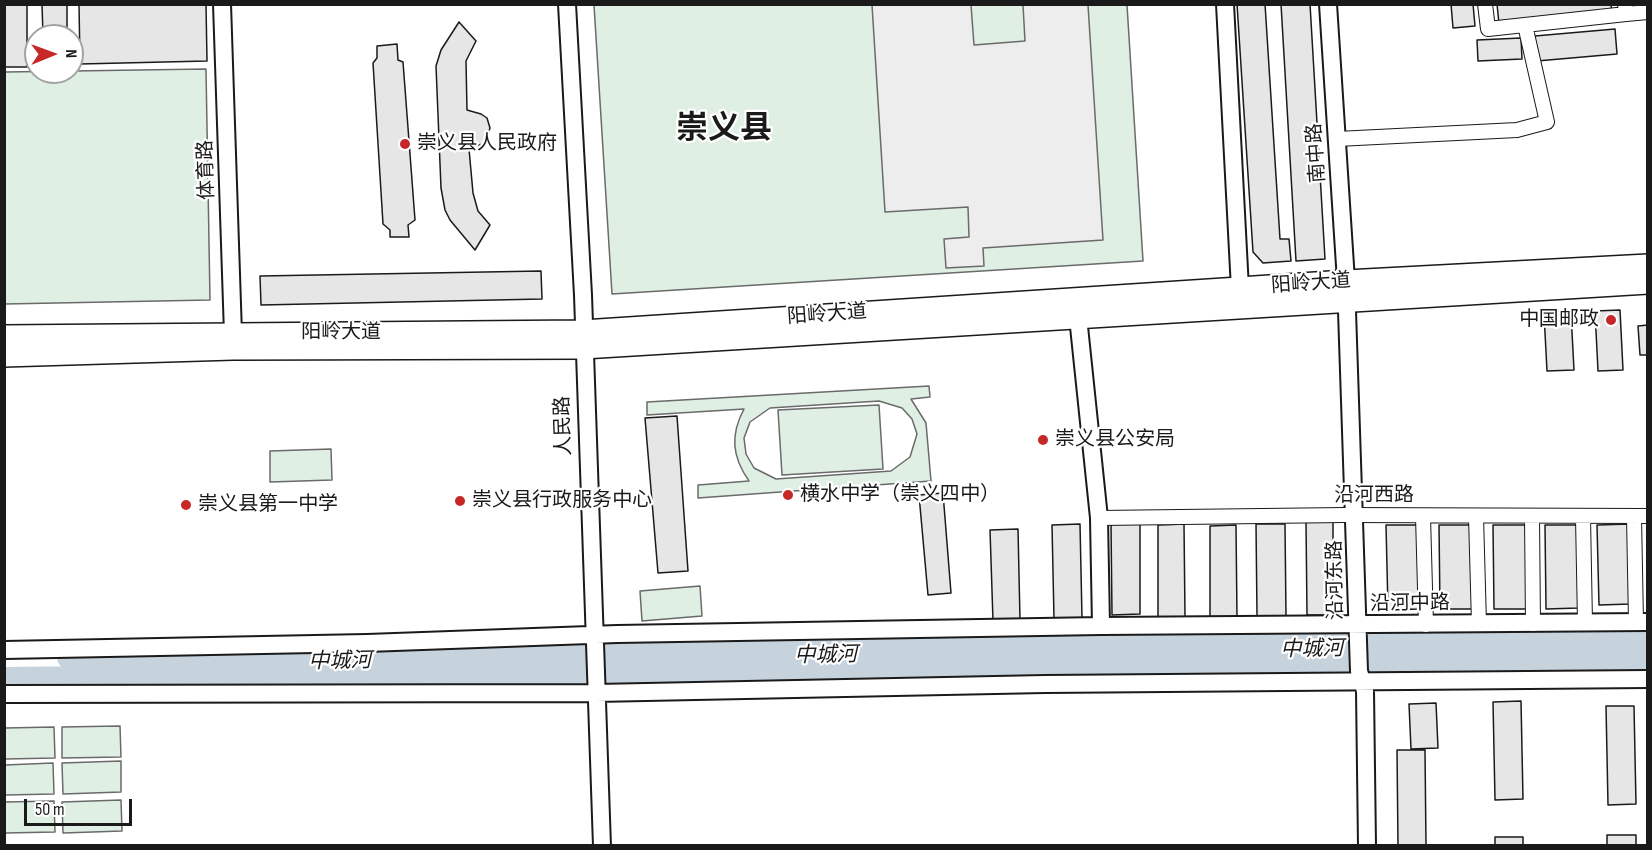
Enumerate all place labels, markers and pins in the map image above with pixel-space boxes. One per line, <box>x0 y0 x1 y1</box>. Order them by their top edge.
place label: 崇义县人民政府 <box>417 132 557 156</box>
marker: 崇义县人民政府 <box>398 137 412 151</box>
place label: 中国邮政 <box>1519 308 1599 332</box>
marker: 中国邮政 <box>1604 313 1618 327</box>
place label: 崇义县公安局 <box>1055 428 1175 452</box>
marker: 崇义县公安局 <box>1036 433 1050 447</box>
place label: 横水中学（崇义四中） <box>800 483 1000 507</box>
marker: 横水中学（崇义四中） <box>781 488 795 502</box>
place label: 崇义县行政服务中心 <box>472 489 652 513</box>
place label: 崇义县第一中学 <box>198 493 338 517</box>
marker: 崇义县行政服务中心 <box>453 494 467 508</box>
marker: 崇义县第一中学 <box>179 498 193 512</box>

